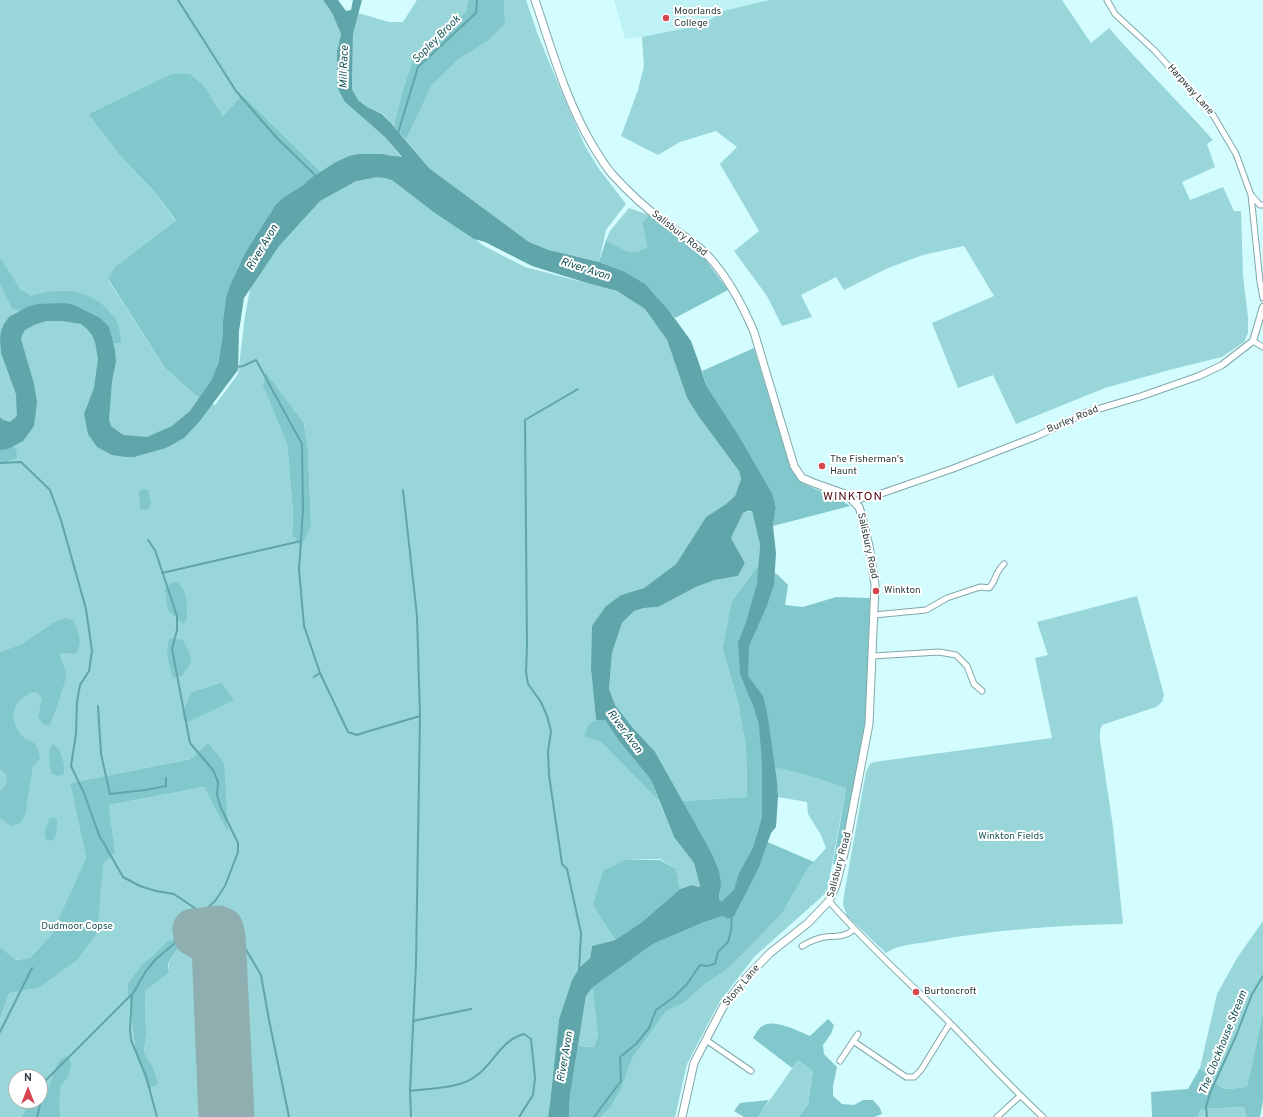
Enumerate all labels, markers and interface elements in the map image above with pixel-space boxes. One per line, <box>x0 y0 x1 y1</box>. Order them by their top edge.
place label: Moorlands College <box>674 6 721 30</box>
water label: Sopley Brook <box>410 13 464 67</box>
marker: Moorlands College <box>661 13 671 23</box>
water label: Mill Race <box>338 45 352 89</box>
street label: Harpway Lane <box>1164 62 1216 118</box>
street label: Salisbury Road <box>649 209 709 259</box>
water label: River Avon <box>244 223 282 273</box>
water label: River Avon <box>559 256 611 284</box>
street label: Burley Road <box>1045 404 1101 436</box>
place label: The Fisherman's Haunt <box>830 454 904 478</box>
marker: The Fisherman's Haunt <box>817 461 827 471</box>
district label: WINKTON <box>823 491 883 505</box>
street label: Salisbury Road <box>854 512 880 580</box>
place label: Winkton <box>884 585 921 597</box>
marker: Winkton <box>871 586 881 596</box>
water label: River Avon <box>603 708 645 756</box>
street label: Salisbury Road <box>826 831 854 899</box>
park label: Winkton Fields <box>978 831 1044 843</box>
park label: Dudmoor Copse <box>41 921 113 933</box>
street label: Stony Lane <box>721 963 763 1009</box>
place label: Burtoncroft <box>924 986 977 998</box>
marker: Burtoncroft <box>911 987 921 997</box>
water label: The Clockhouse Stream <box>1197 989 1251 1097</box>
water label: River Avon <box>555 1031 577 1083</box>
north arrow <box>8 1069 48 1109</box>
text: N <box>24 1071 32 1085</box>

